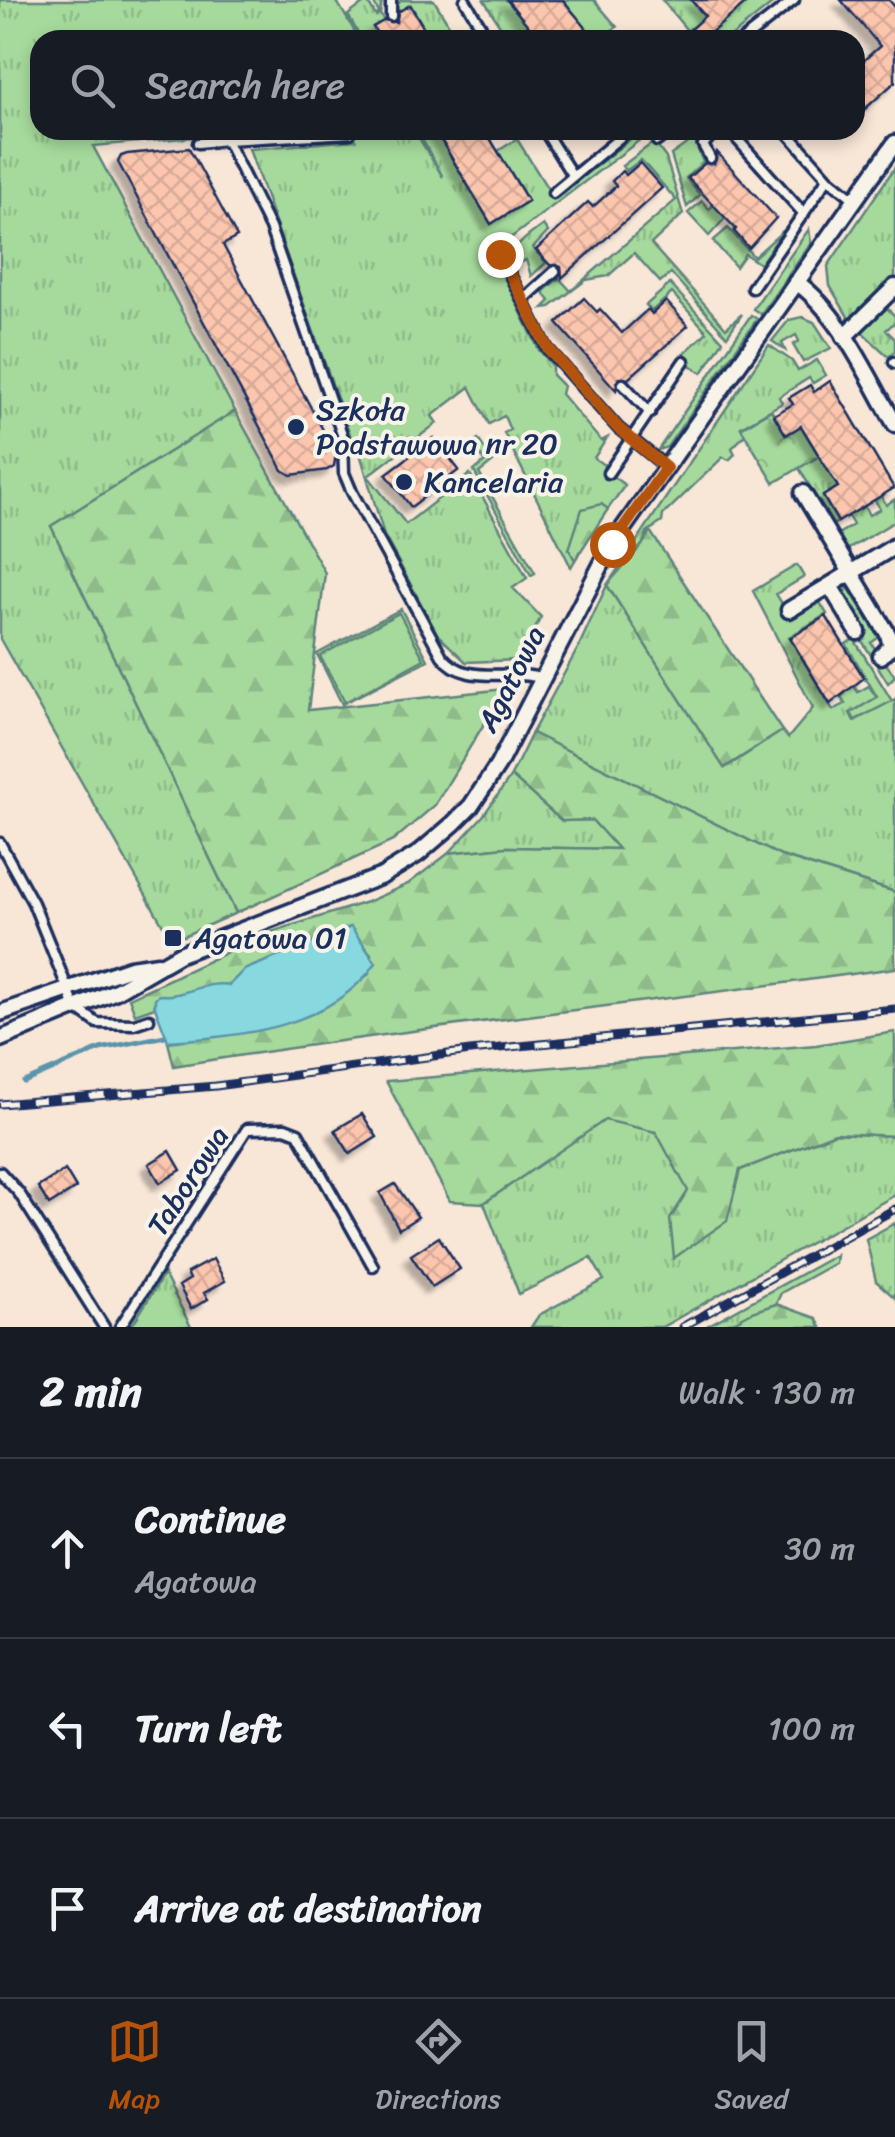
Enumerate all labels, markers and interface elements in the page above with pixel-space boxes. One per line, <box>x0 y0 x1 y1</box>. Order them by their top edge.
search box <box>30 30 865 140</box>
text: Search here <box>145 52 345 119</box>
icon: search <box>65 58 120 113</box>
route end <box>478 232 524 278</box>
place label: Szkoła Podstawowa nr 20 <box>316 383 558 471</box>
marker: Szkoła Podstawowa nr 20 <box>285 416 307 438</box>
place label: Kancelaria <box>424 455 564 509</box>
marker: Kancelaria <box>393 471 415 493</box>
route start <box>590 522 636 568</box>
street label: Agatowa <box>461 616 561 743</box>
place label: Agatowa 01 <box>192 911 347 965</box>
marker: Agatowa 01 <box>162 927 184 949</box>
street label: Taborowa <box>132 1114 244 1248</box>
text: 2 min <box>40 1355 142 1429</box>
text: Walk · 130 m <box>679 1364 855 1421</box>
text: Continue <box>135 1486 286 1553</box>
text: 30 m <box>784 1520 855 1577</box>
icon: ahead <box>40 1521 95 1576</box>
text: Agatowa <box>135 1553 257 1610</box>
text: Turn left <box>135 1695 281 1762</box>
text: 100 m <box>768 1700 855 1757</box>
icon: left <box>40 1701 95 1756</box>
text: Arrive at destination <box>135 1875 482 1942</box>
icon: arrive <box>40 1881 95 1936</box>
tab: Map <box>107 2014 162 2123</box>
tab: Directions <box>375 2014 501 2123</box>
tab: Saved <box>714 2014 788 2123</box>

